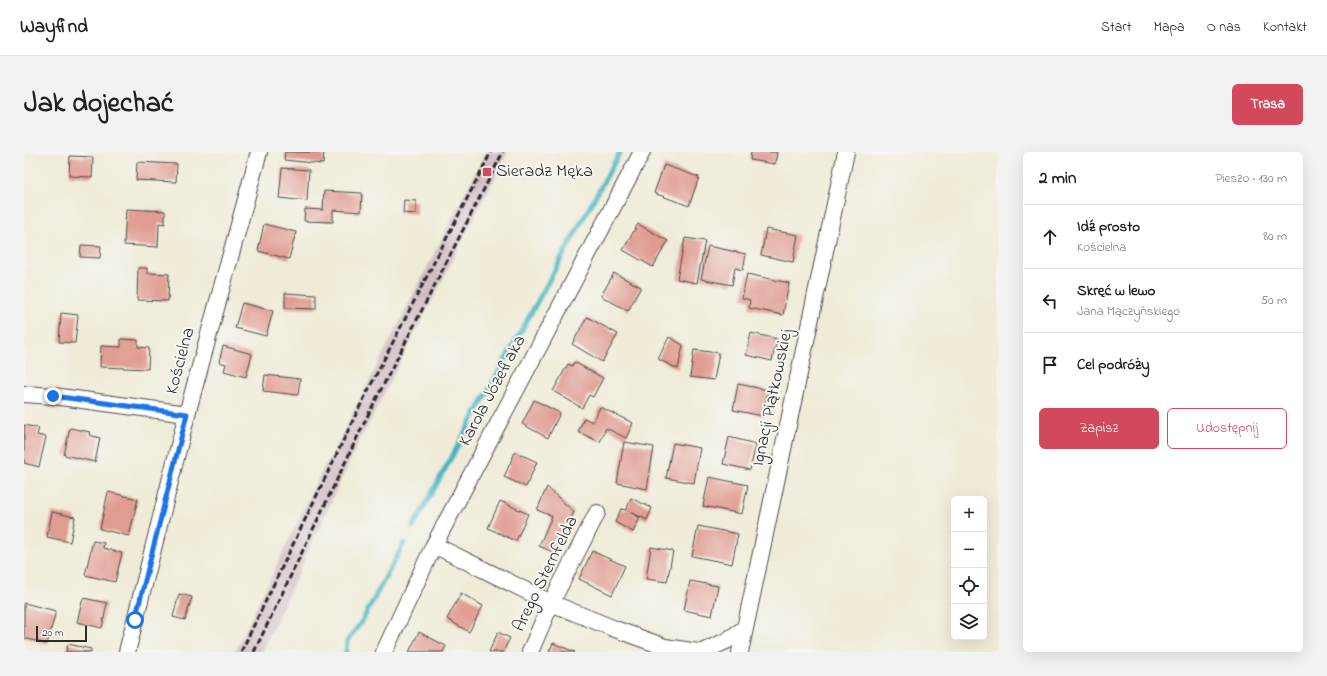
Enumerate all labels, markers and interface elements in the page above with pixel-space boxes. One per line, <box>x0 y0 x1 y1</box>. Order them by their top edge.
text: Wayfind <box>20 14 88 41</box>
text: Start <box>1101 17 1131 38</box>
text: Mapa <box>1153 17 1185 38</box>
text: O nas <box>1207 17 1241 38</box>
text: Kontakt <box>1263 17 1307 38</box>
text: Jak dojechać <box>24 84 173 125</box>
button: Trasa <box>1232 84 1303 125</box>
place label: Sieradz Męka <box>496 159 593 185</box>
marker: Sieradz Męka <box>481 166 493 178</box>
text: 2 min <box>1039 166 1076 191</box>
text: Pieszo · 130 m <box>1216 169 1287 188</box>
text: Idź prosto <box>1077 216 1140 238</box>
icon: ahead <box>1039 226 1061 248</box>
text: 80 m <box>1263 227 1287 246</box>
text: Kościelna <box>1077 238 1126 257</box>
text: Skręć w lewo <box>1077 280 1155 302</box>
icon: left <box>1039 290 1061 312</box>
text: 50 m <box>1261 291 1287 310</box>
text: Jana Mączyńskiego <box>1077 302 1180 321</box>
street label: Kościelna <box>160 325 202 397</box>
street label: Ignacji Piątkowskiej <box>746 327 801 469</box>
street label: Karola Józefiaka <box>453 331 533 451</box>
icon: arrive <box>1039 354 1061 376</box>
text: Cel podróży <box>1077 354 1150 376</box>
route end <box>44 387 62 405</box>
button: Zapisz <box>1039 408 1159 449</box>
button: Udostępnij <box>1167 408 1287 449</box>
map controls <box>951 496 987 640</box>
button: + <box>951 496 987 532</box>
street label: Arego Sternfelda <box>507 512 586 637</box>
button: − <box>951 532 987 568</box>
button: locate <box>951 568 987 604</box>
button: layers <box>951 604 987 640</box>
route start <box>126 611 144 629</box>
scale bar <box>36 624 87 643</box>
text: 20 m <box>42 625 64 641</box>

